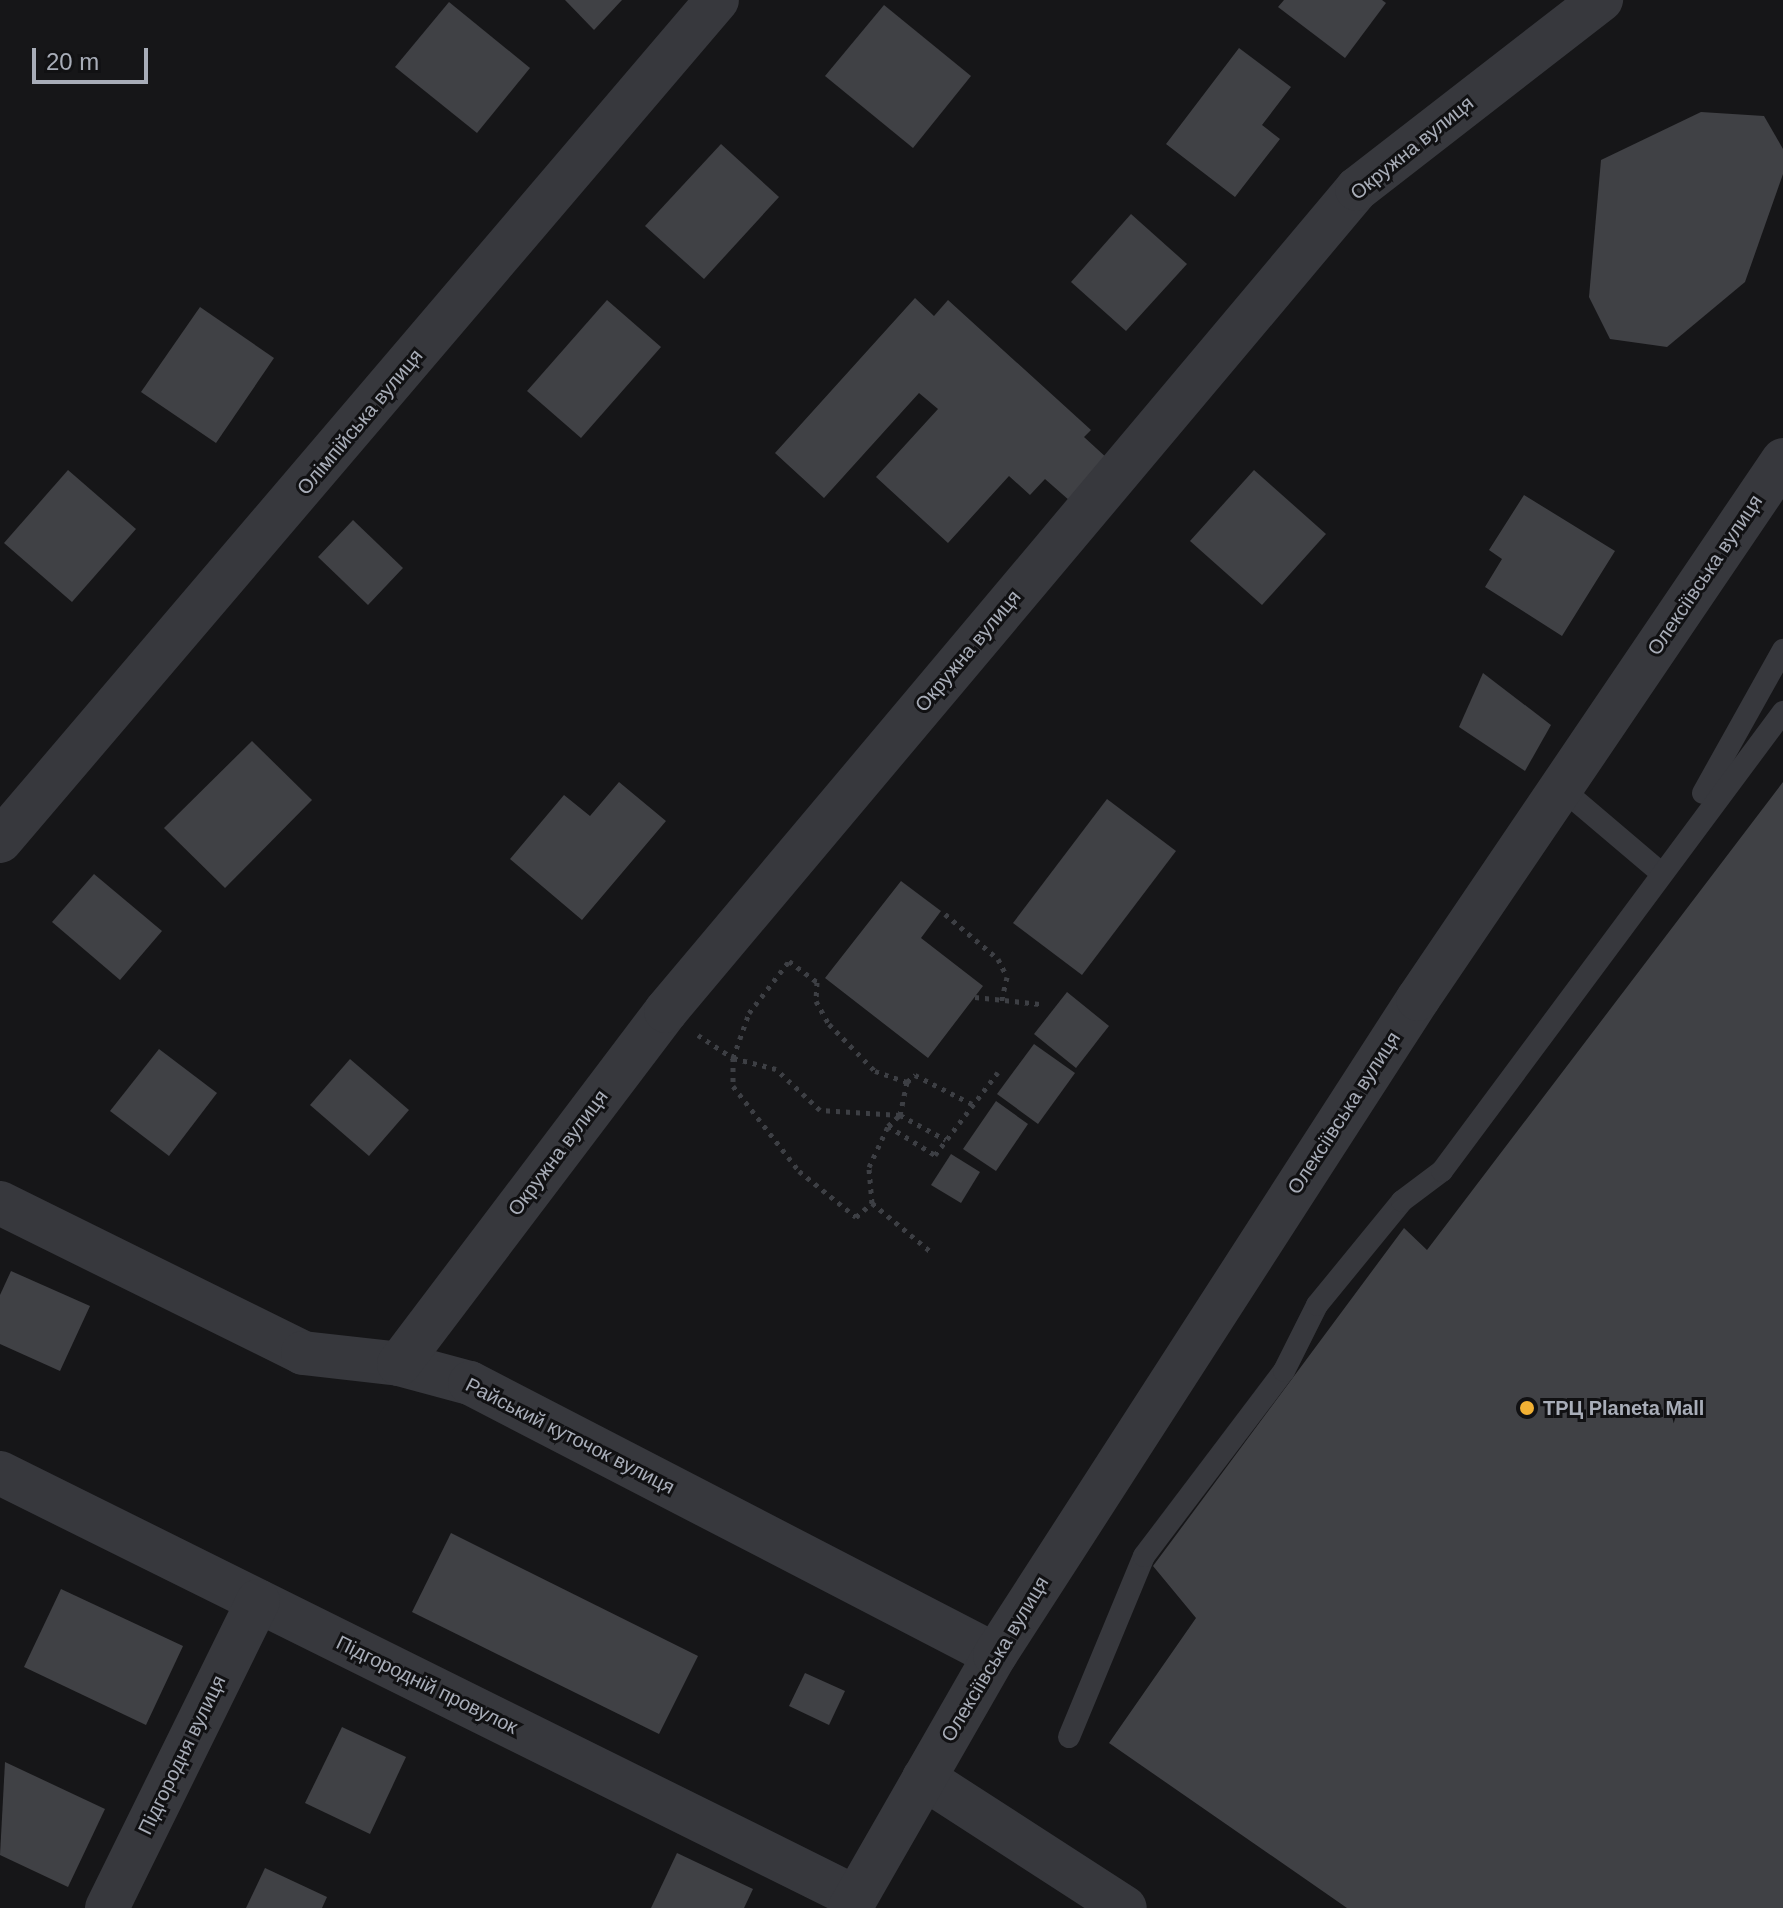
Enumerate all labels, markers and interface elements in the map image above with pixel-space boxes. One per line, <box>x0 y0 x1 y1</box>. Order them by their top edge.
scale bar <box>36 32 152 82</box>
text: 20 m <box>46 48 99 75</box>
street label: Окружна вулиця <box>1346 91 1478 205</box>
street label: Олімпійська вулиця <box>292 344 428 500</box>
street label: Олексіївська вулиця <box>1642 490 1768 660</box>
street label: Окружна вулиця <box>910 585 1026 717</box>
street label: Олексіївська вулиця <box>1283 1027 1405 1199</box>
street label: Окружна вулиця <box>503 1085 613 1221</box>
street label: Райський куточок вулиця <box>461 1373 679 1499</box>
place label: ТРЦ Planeta Mall <box>1543 1396 1704 1420</box>
marker: ТРЦ Planeta Mall <box>1518 1399 1536 1417</box>
street label: Олексіївська вулиця <box>936 1572 1054 1746</box>
street label: Підгородній провулок <box>332 1631 522 1739</box>
street label: Підгородня вулиця <box>133 1671 231 1839</box>

